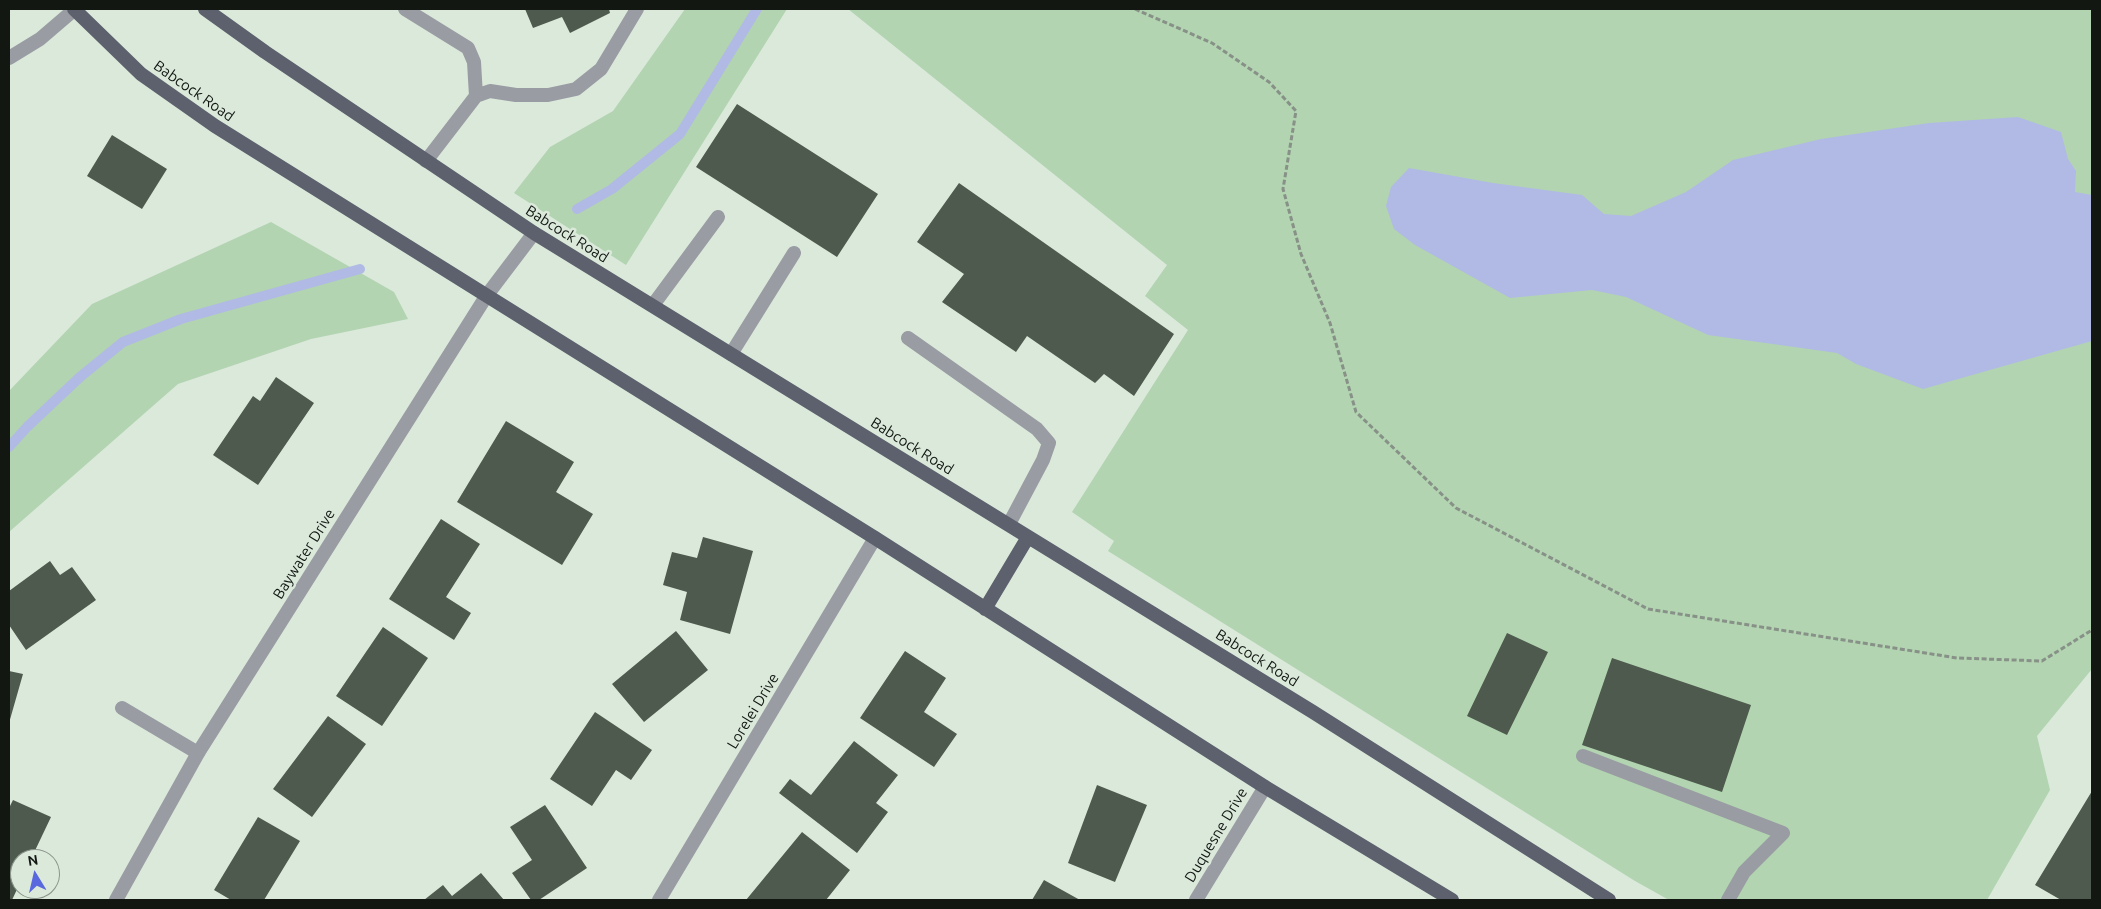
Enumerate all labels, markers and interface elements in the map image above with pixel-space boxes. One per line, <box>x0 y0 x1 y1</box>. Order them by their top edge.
street label: Babcock Road <box>150 57 238 125</box>
street label: Babcock Road <box>522 201 612 267</box>
street label: Babcock Road <box>867 413 957 479</box>
street label: Baywater Drive <box>269 506 339 602</box>
street label: Babcock Road <box>1212 625 1302 691</box>
street label: Lorelei Drive <box>723 670 783 752</box>
street label: Duquesne Drive <box>1181 784 1251 886</box>
north arrow <box>10 849 60 899</box>
text: N <box>26 851 39 869</box>

